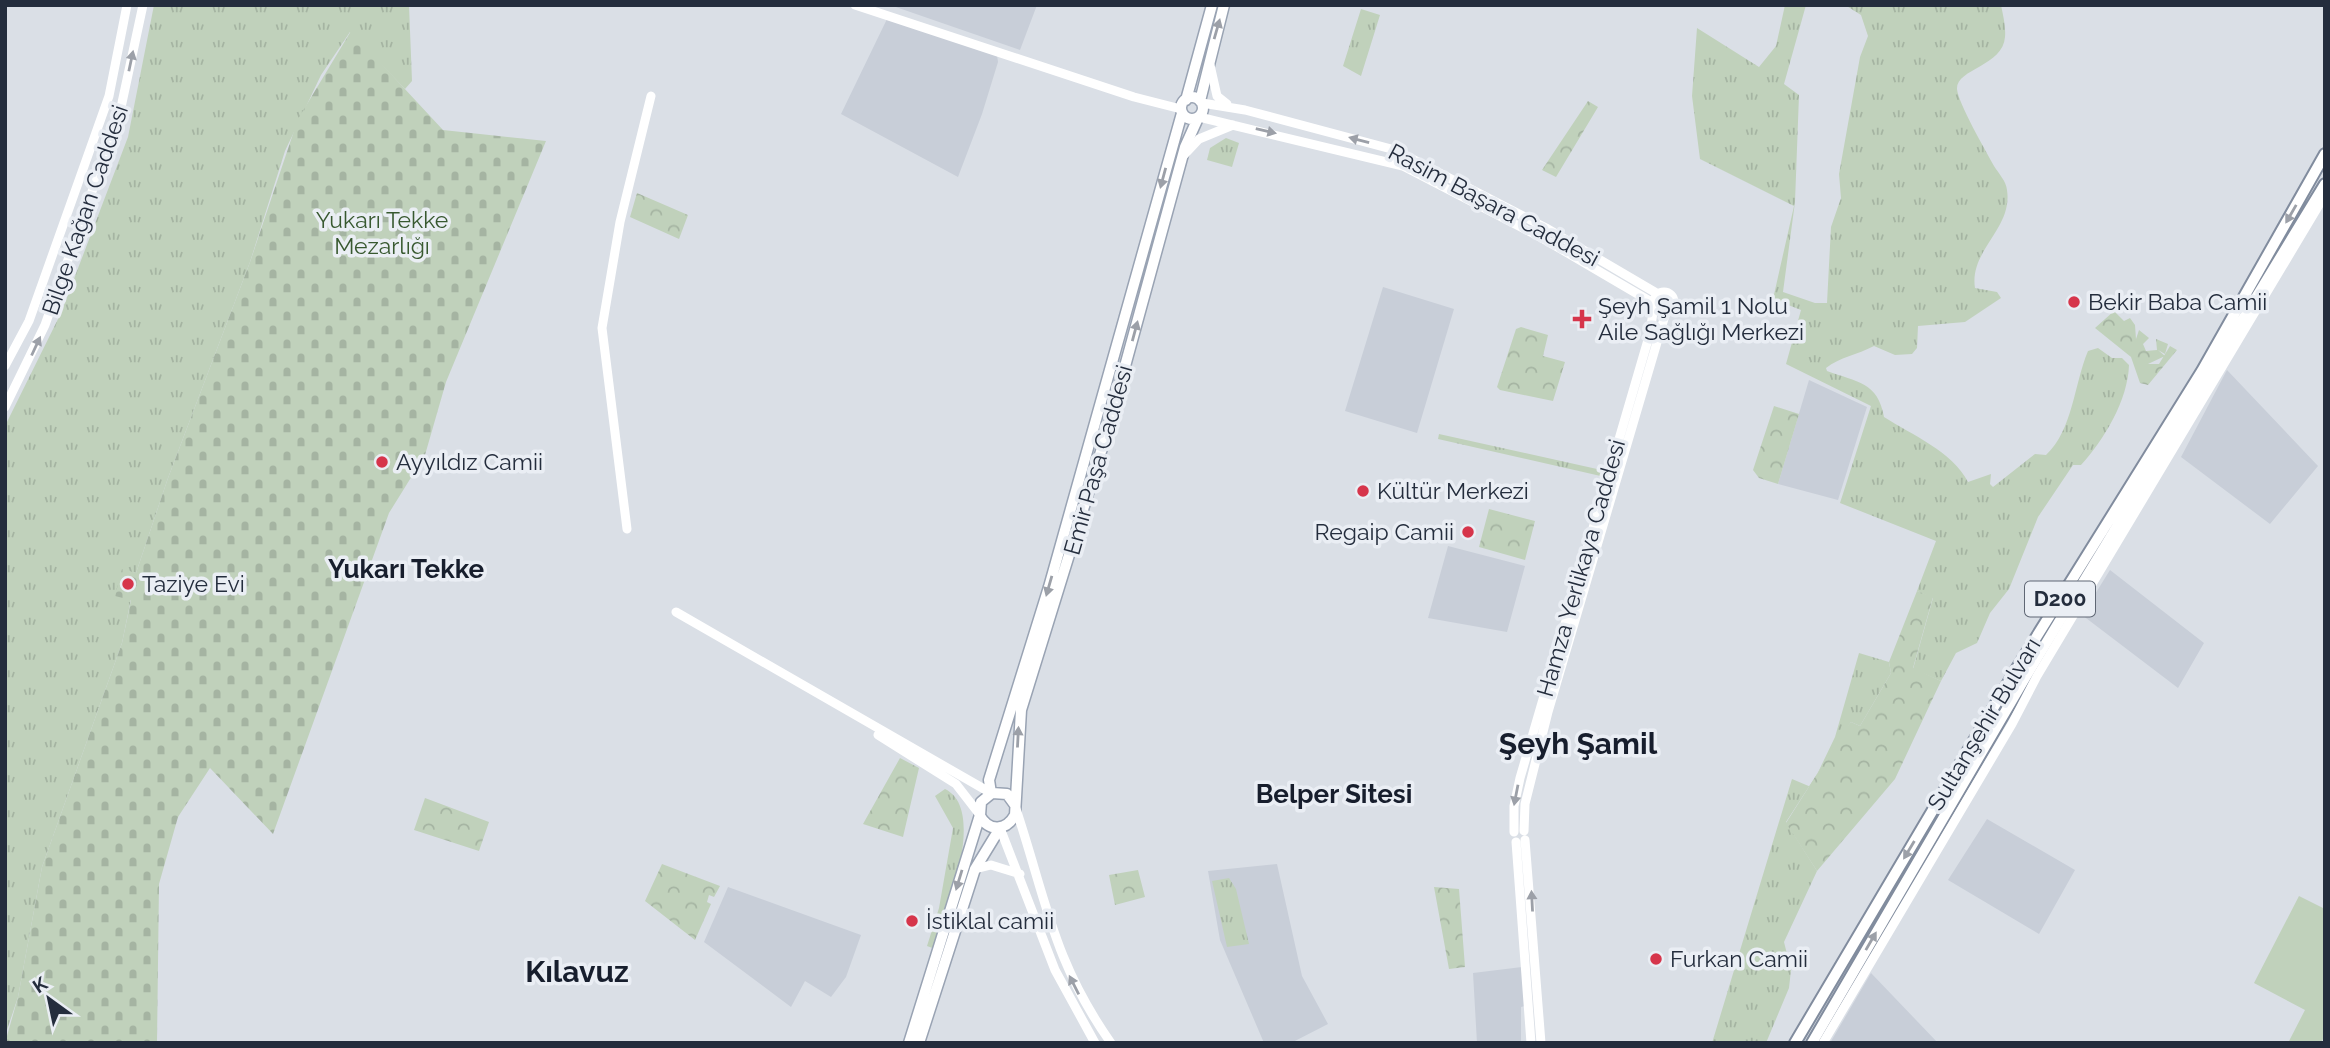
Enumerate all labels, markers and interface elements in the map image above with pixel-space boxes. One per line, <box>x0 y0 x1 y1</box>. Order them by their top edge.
one-way arrow <box>1213 18 1223 39</box>
one-way arrow <box>126 50 137 72</box>
street label: Bilge Kağan Caddesi <box>36 101 133 318</box>
one-way arrow <box>1255 126 1277 137</box>
one-way arrow <box>1348 134 1369 144</box>
street label: Rasim Başara Caddesi <box>1384 137 1604 272</box>
one-way arrow <box>1157 167 1168 189</box>
one-way arrow <box>2285 204 2297 223</box>
park label: Yukarı Tekke Mezarlığı <box>316 206 448 259</box>
place label: Bekir Baba Camii <box>2088 288 2267 315</box>
place label: Şeyh Şamil 1 Nolu Aile Sağlığı Merkezi <box>1598 292 1804 345</box>
marker: Bekir Baba Camii <box>2066 294 2082 310</box>
marker: Şeyh Şamil 1 Nolu Aile Sağlığı Merkezi <box>1572 309 1592 329</box>
one-way arrow <box>1130 320 1140 341</box>
one-way arrow <box>30 336 42 356</box>
street label: Emir Paşa Caddesi <box>1057 362 1138 558</box>
street label: Hamza Yerlikaya Caddesi <box>1531 436 1630 700</box>
place label: Ayyıldız Camii <box>396 448 543 475</box>
marker: Ayyıldız Camii <box>374 454 390 470</box>
place label: Kültür Merkezi <box>1377 477 1529 504</box>
marker: Kültür Merkezi <box>1355 483 1371 499</box>
place label: Regaip Camii <box>1315 518 1454 545</box>
marker: Regaip Camii <box>1460 524 1476 540</box>
district label: Yukarı Tekke <box>328 554 484 584</box>
place label: Taziye Evi <box>142 570 245 597</box>
marker: Taziye Evi <box>120 576 136 592</box>
one-way arrow <box>1043 576 1053 597</box>
road number: D200 <box>2025 582 2095 616</box>
street label: Sultanşehir Bulvarı <box>1921 633 2046 815</box>
one-way arrow <box>1012 726 1023 748</box>
district label: Şeyh Şamil <box>1499 726 1658 761</box>
district label: Belper Sitesi <box>1256 779 1412 809</box>
one-way arrow <box>1511 784 1522 806</box>
one-way arrow <box>1903 840 1916 859</box>
one-way arrow <box>953 869 963 890</box>
one-way arrow <box>1526 890 1537 912</box>
place label: İstiklal camii <box>926 907 1054 934</box>
marker: İstiklal camii <box>904 913 920 929</box>
one-way arrow <box>1865 932 1877 951</box>
place label: Furkan Camii <box>1670 945 1808 972</box>
marker: Furkan Camii <box>1648 951 1664 967</box>
district label: Kılavuz <box>525 954 629 989</box>
north arrow <box>14 964 84 1034</box>
text: K <box>28 972 51 997</box>
one-way arrow <box>1069 975 1080 995</box>

